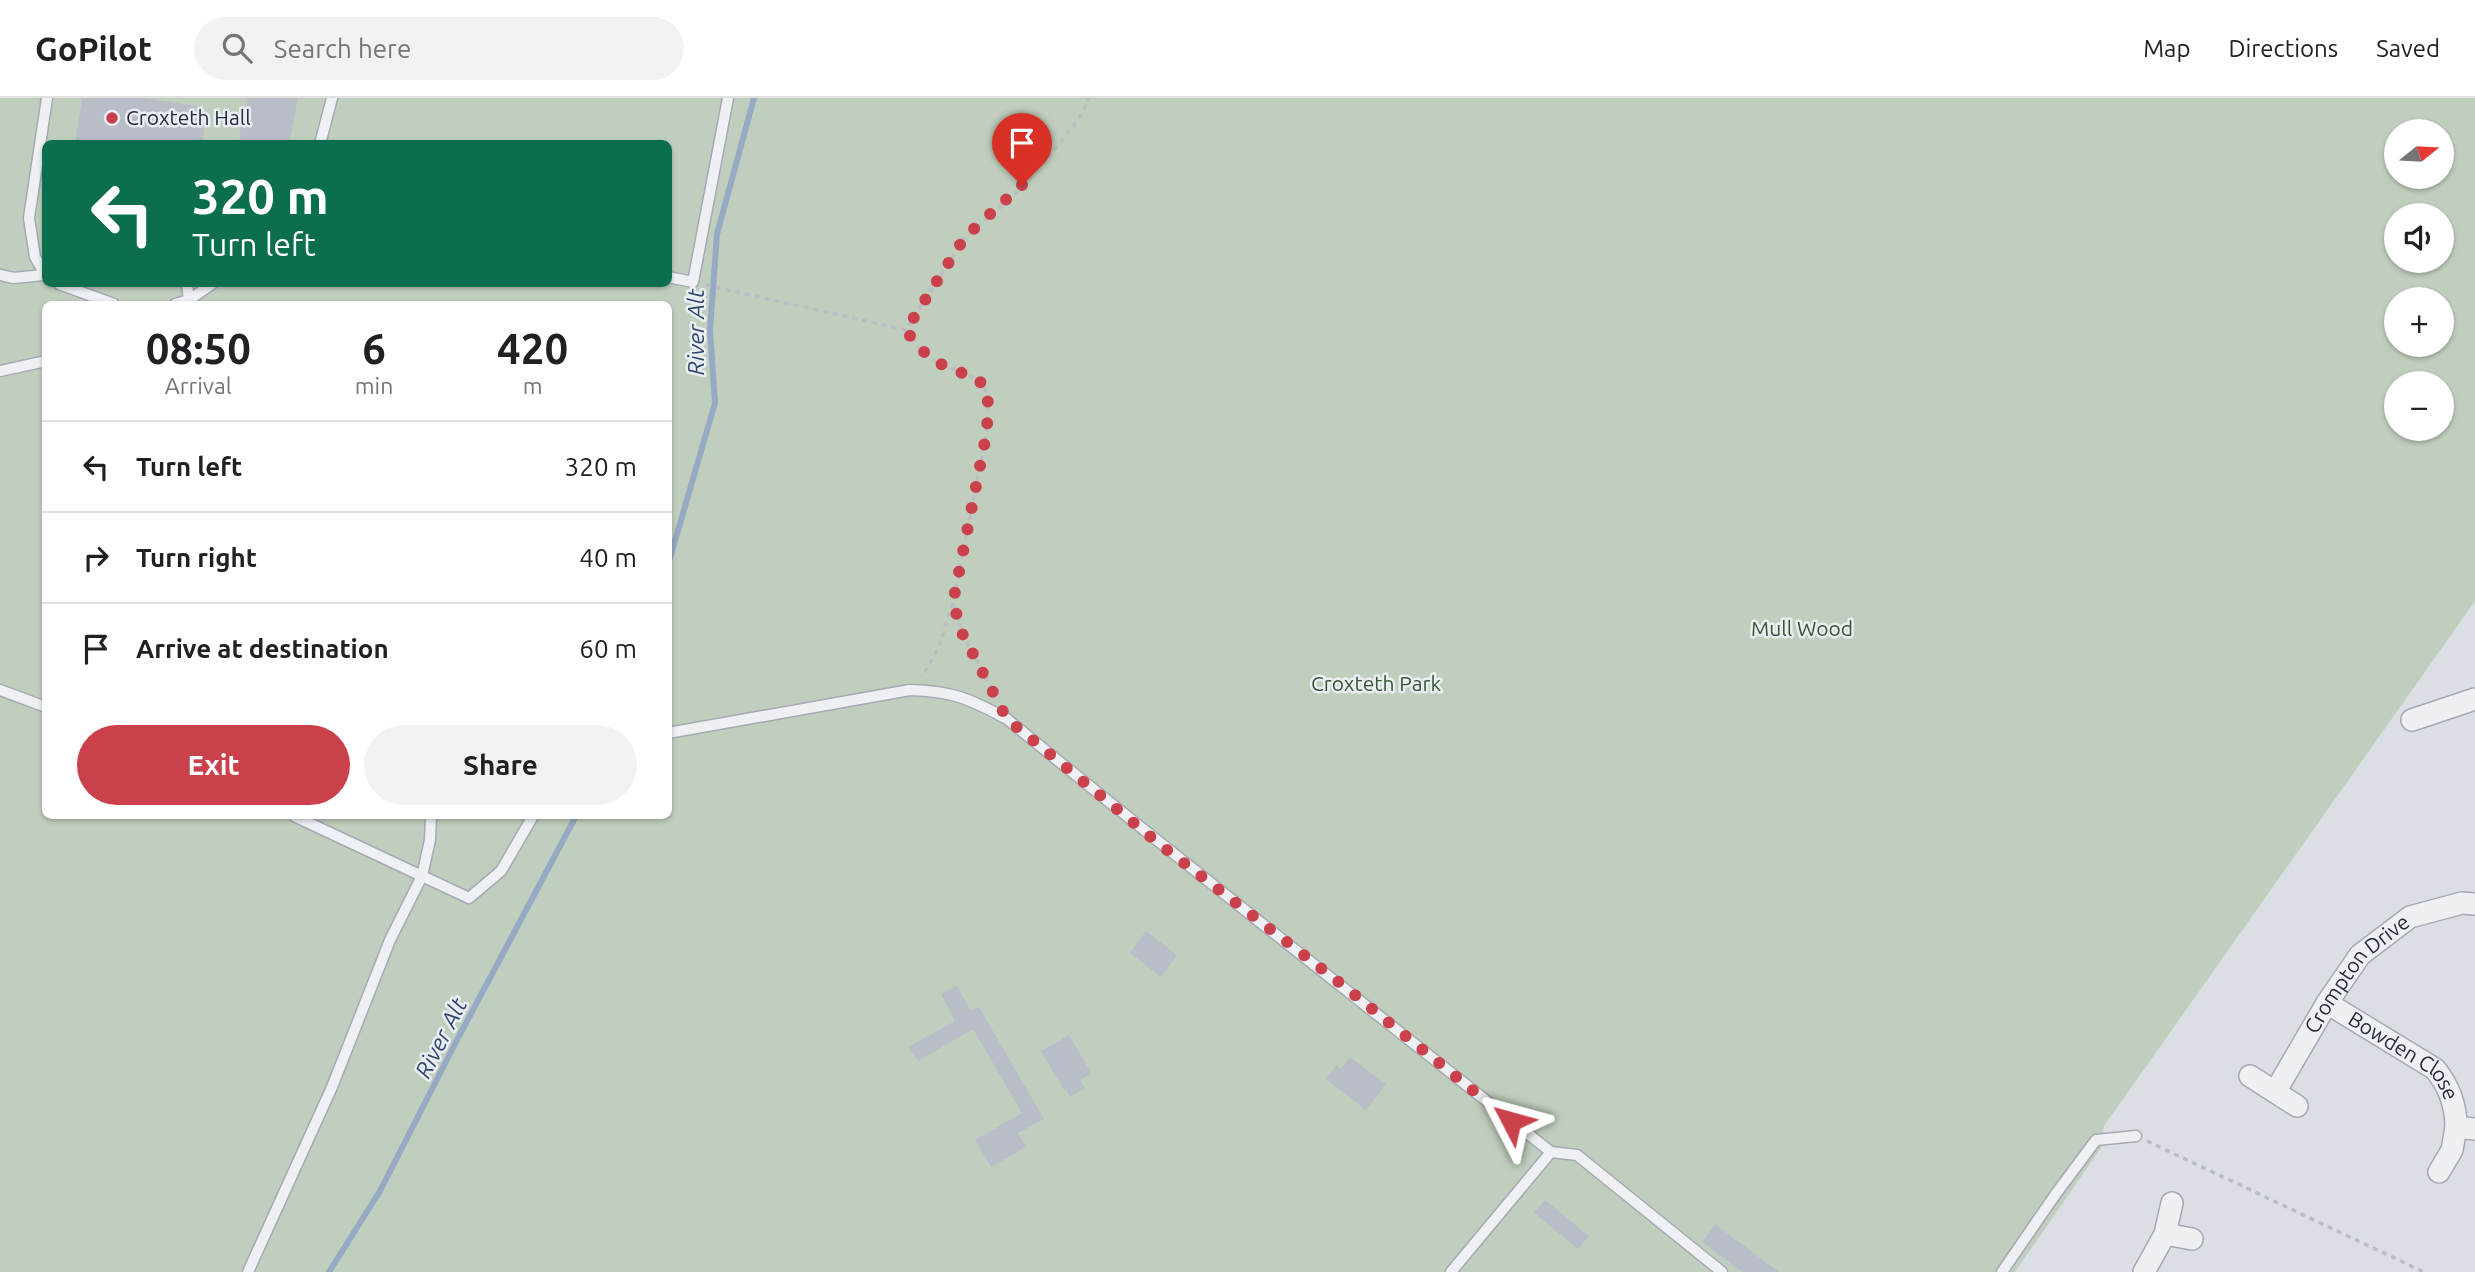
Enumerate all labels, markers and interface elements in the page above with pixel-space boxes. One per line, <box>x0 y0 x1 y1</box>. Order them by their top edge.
search box <box>194 17 684 80</box>
icon: search <box>218 29 256 67</box>
text: GoPilot <box>35 30 152 67</box>
text: Search here <box>274 34 411 63</box>
text: Map <box>2143 35 2190 62</box>
text: Directions <box>2228 35 2338 62</box>
text: Saved <box>2376 35 2440 62</box>
place label: Croxteth Hall <box>126 105 251 129</box>
marker: Croxteth Hall <box>104 110 120 126</box>
pin <box>992 113 1052 185</box>
north arrow <box>2384 119 2454 189</box>
map controls <box>2384 119 2454 441</box>
icon: arrive <box>1003 124 1041 162</box>
icon: left <box>77 168 168 259</box>
text: 320 m <box>192 168 329 223</box>
button: sound <box>2384 203 2454 273</box>
text: Turn left <box>192 226 316 262</box>
button: + <box>2384 287 2454 357</box>
water label: River Alt <box>683 288 708 375</box>
text: 08:50 <box>146 325 251 372</box>
text: 6 <box>362 325 386 372</box>
text: 420 <box>497 325 568 372</box>
button: − <box>2384 371 2454 441</box>
text: Arrival <box>165 373 232 398</box>
text: min <box>355 373 393 398</box>
text: m <box>523 373 543 398</box>
icon: left <box>77 448 115 486</box>
text: Turn left <box>136 452 242 481</box>
text: 320 m <box>565 452 637 481</box>
icon: right <box>77 539 115 577</box>
text: Turn right <box>136 543 257 572</box>
text: 40 m <box>579 543 637 572</box>
park label: Mull Wood <box>1751 616 1853 640</box>
icon: arrive <box>77 630 115 668</box>
text: Arrive at destination <box>136 634 389 663</box>
text: 60 m <box>579 634 637 663</box>
park label: Croxteth Park <box>1311 671 1441 695</box>
button: Exit <box>77 725 350 805</box>
button: Share <box>364 725 637 805</box>
street label: Crompton Drive <box>2299 909 2414 1037</box>
water label: River Alt <box>410 993 472 1082</box>
street label: Bowden Close <box>2344 1006 2464 1103</box>
position arrow <box>1474 1084 1548 1158</box>

